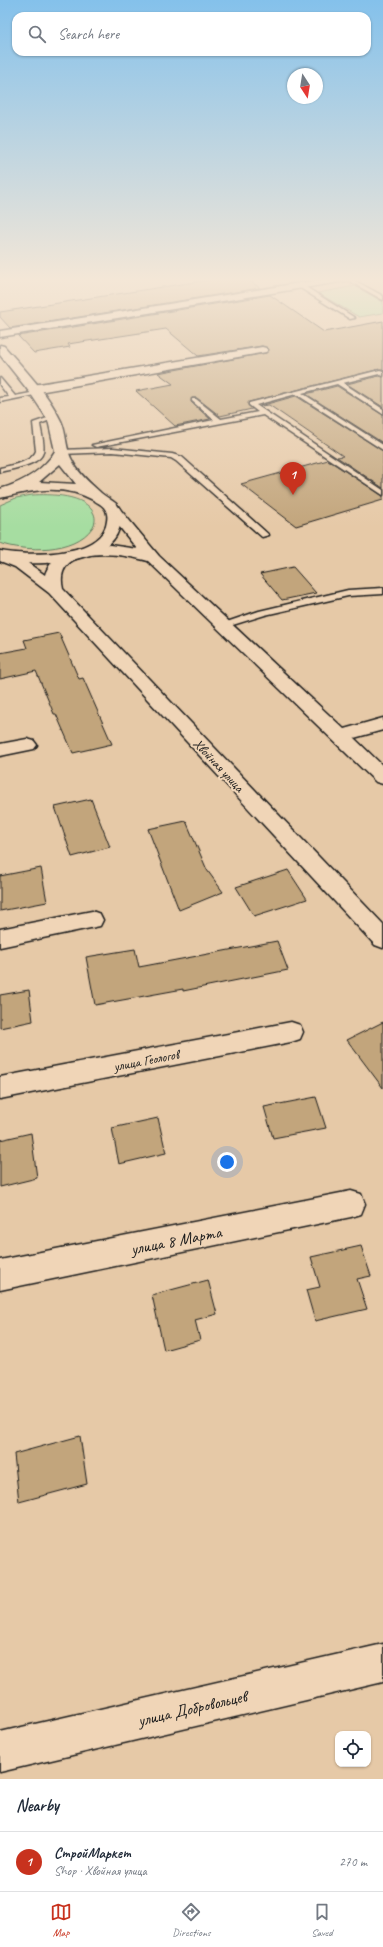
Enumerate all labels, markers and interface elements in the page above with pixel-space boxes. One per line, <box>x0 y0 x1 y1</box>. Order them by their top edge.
search box <box>12 12 371 56</box>
icon: search <box>26 23 48 45</box>
text: Search here <box>58 25 119 44</box>
north arrow <box>287 68 323 104</box>
pin: 1 <box>280 462 306 495</box>
street label: Хвойная улица <box>190 735 249 797</box>
street label: улица Геологов <box>111 1045 183 1075</box>
your location <box>217 1152 237 1172</box>
street label: улица 8 Марта <box>128 1221 224 1260</box>
street label: улица Добровольцев <box>135 1685 252 1731</box>
map controls <box>335 1731 371 1767</box>
button: locate <box>335 1731 371 1767</box>
text: Nearby <box>16 1795 59 1816</box>
text: СтройМаркет <box>54 1844 131 1863</box>
text: 1 <box>26 1854 32 1870</box>
text: 270 m <box>339 1854 367 1870</box>
text: Shop · Хвойная улица <box>54 1863 147 1879</box>
tab: Map <box>50 1901 72 1939</box>
tab: Directions <box>172 1901 211 1939</box>
tab: Saved <box>311 1901 333 1939</box>

